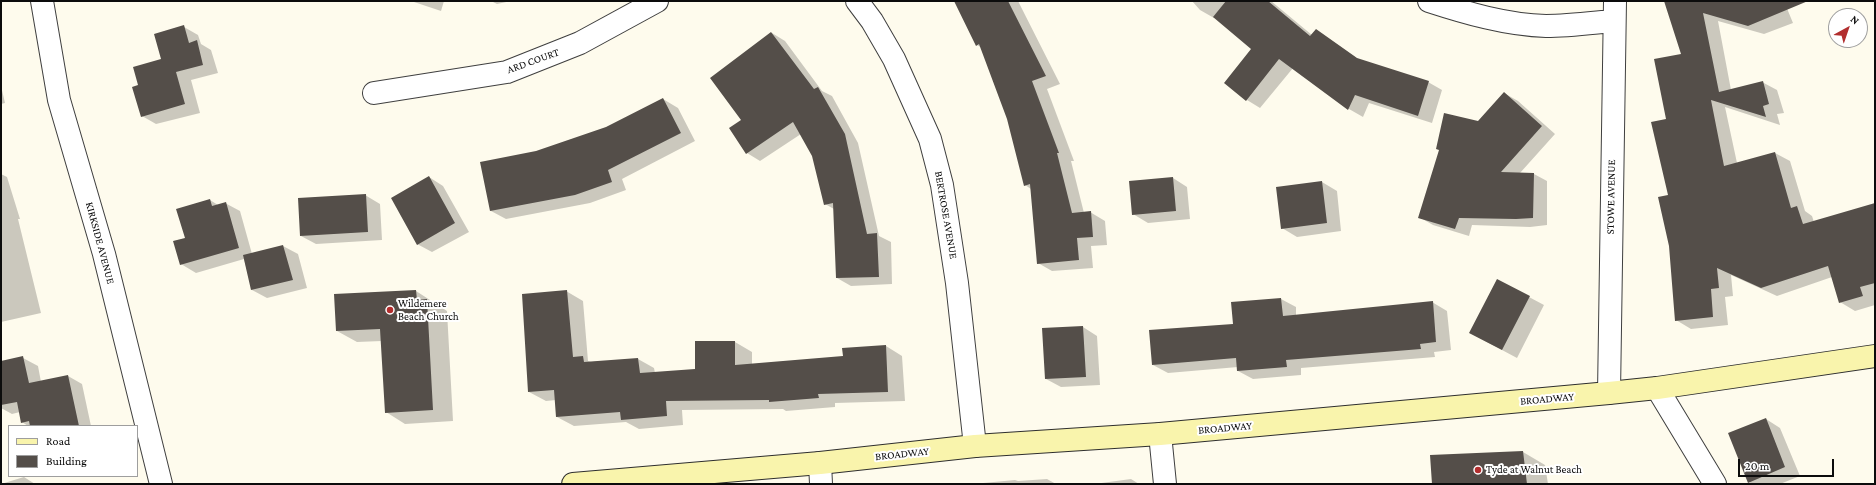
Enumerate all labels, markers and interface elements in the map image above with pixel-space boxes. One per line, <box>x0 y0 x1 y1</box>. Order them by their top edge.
north arrow <box>1828 8 1868 48</box>
text: N <box>1848 13 1862 27</box>
street label: ARD COURT <box>505 45 561 77</box>
street label: STOWE AVENUE <box>1604 159 1618 235</box>
street label: BERTROSE AVENUE <box>932 170 960 260</box>
street label: KIRKSIDE AVENUE <box>83 200 117 286</box>
place label: Wildemere Beach Church <box>398 297 459 323</box>
marker: Wildemere Beach Church <box>385 305 395 315</box>
street label: BROADWAY <box>1520 390 1574 408</box>
street label: BROADWAY <box>1198 419 1252 437</box>
legend <box>8 425 138 477</box>
text: Road <box>46 434 70 448</box>
street label: BROADWAY <box>874 445 930 463</box>
scale bar <box>1740 451 1836 477</box>
text: Building <box>46 454 87 468</box>
text: 20 m <box>1745 459 1769 473</box>
place label: Tyde at Walnut Beach <box>1486 463 1582 477</box>
marker: Tyde at Walnut Beach <box>1473 465 1483 475</box>

